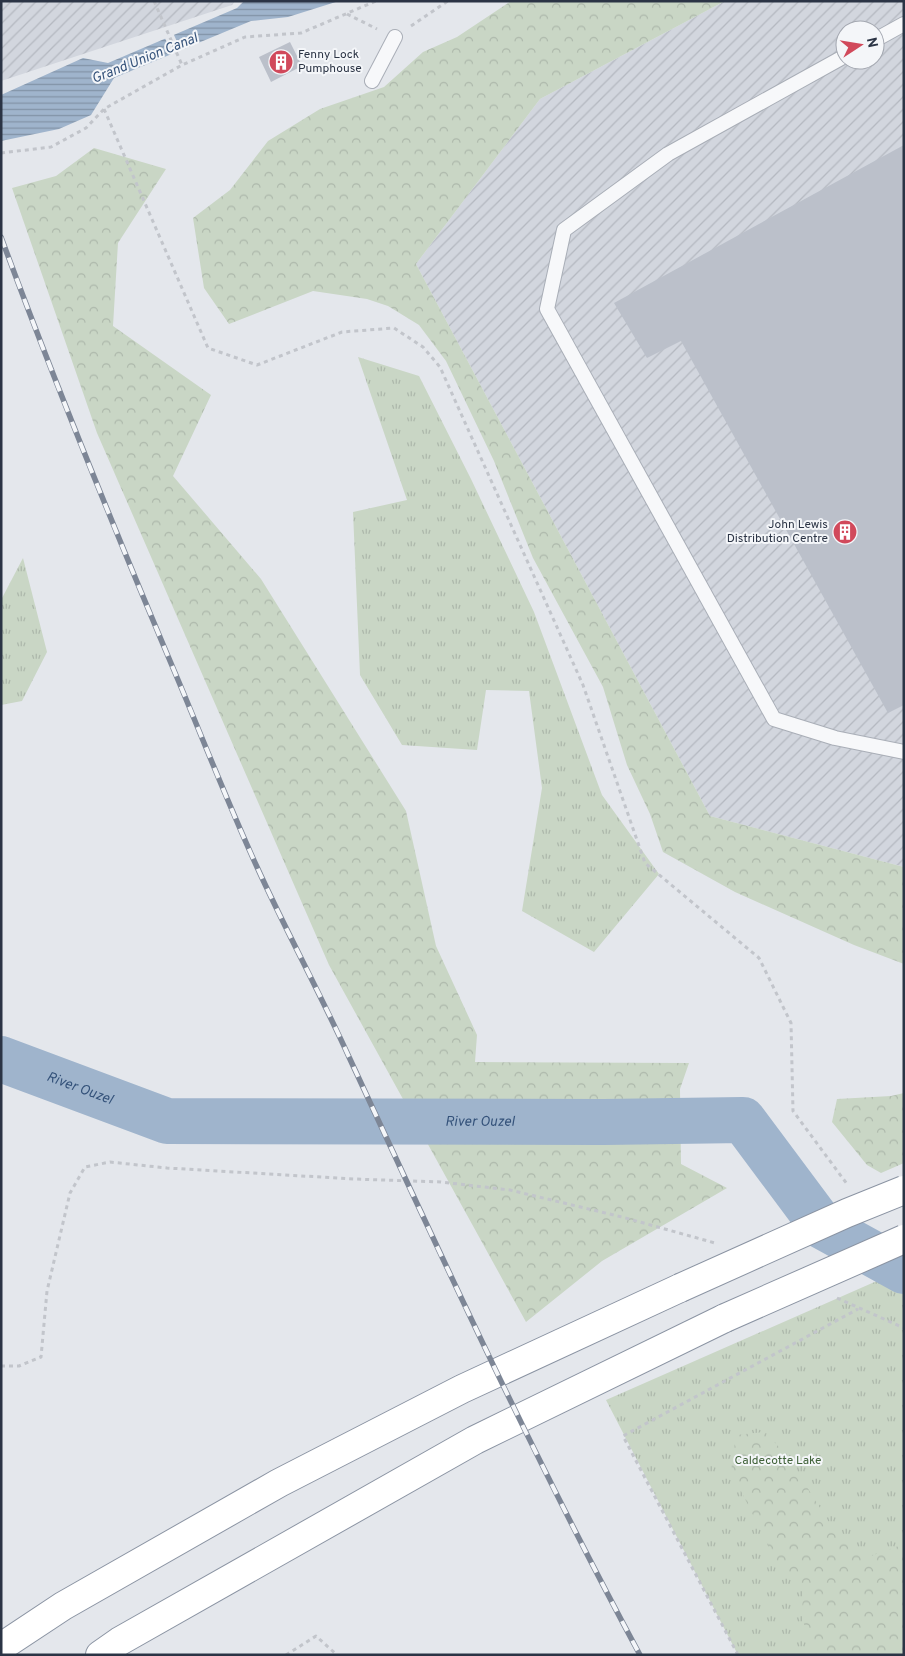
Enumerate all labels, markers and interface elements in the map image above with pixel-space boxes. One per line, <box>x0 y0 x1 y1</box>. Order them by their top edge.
north arrow <box>835 20 885 70</box>
water label: Grand Union Canal <box>90 29 202 88</box>
text: N <box>862 36 881 49</box>
place label: Fenny Lock Pumphouse <box>298 47 362 77</box>
building icon: Fenny Lock Pumphouse <box>268 49 294 75</box>
place label: John Lewis Distribution Centre <box>727 517 828 547</box>
building icon: John Lewis Distribution Centre <box>832 519 858 545</box>
water label: River Ouzel <box>44 1068 117 1109</box>
water label: River Ouzel <box>445 1113 516 1130</box>
park label: Caldecotte Lake <box>735 1453 821 1469</box>

